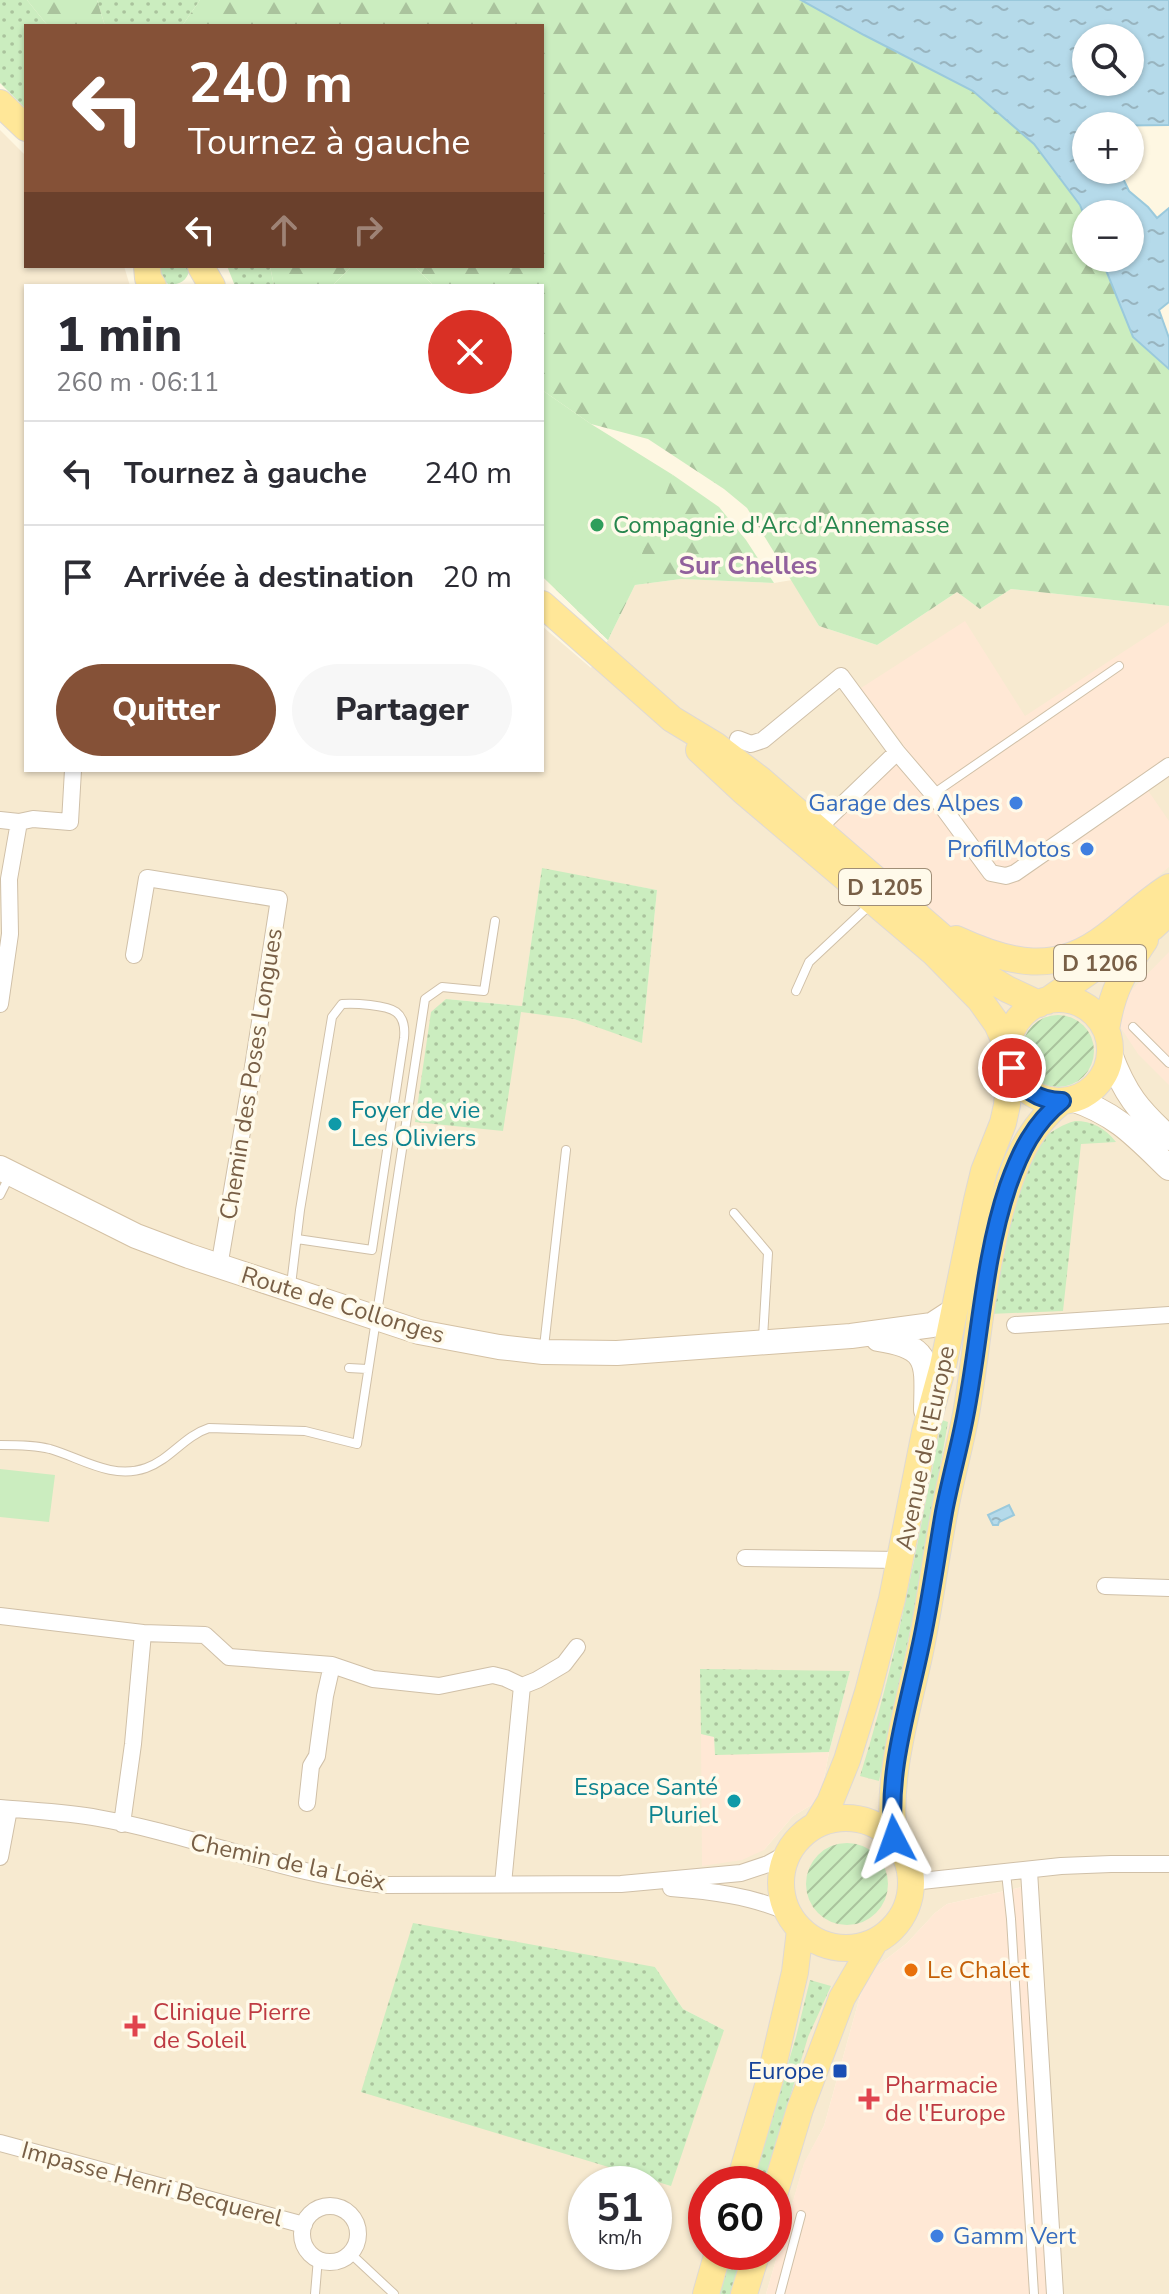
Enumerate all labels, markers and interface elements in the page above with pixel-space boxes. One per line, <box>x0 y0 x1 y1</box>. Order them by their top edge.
map controls <box>1072 24 1144 272</box>
button: search <box>1072 24 1144 96</box>
text: 240 m <box>188 45 353 122</box>
icon: left <box>56 56 160 160</box>
button: + <box>1072 112 1144 184</box>
text: Tournez à gauche <box>188 118 470 167</box>
button: − <box>1072 200 1144 272</box>
icon: left <box>178 208 222 252</box>
icon: ahead <box>262 208 306 252</box>
icon: right <box>346 208 390 252</box>
text: 1 min <box>56 302 182 368</box>
button: close <box>428 310 512 394</box>
text: 260 m · 06:11 <box>56 365 219 400</box>
icon: left <box>56 451 100 495</box>
text: Tournez à gauche <box>124 453 367 494</box>
text: 240 m <box>425 453 512 494</box>
place label: Compagnie d'Arc d'Annemasse <box>613 509 950 541</box>
marker: Compagnie d'Arc d'Annemasse <box>588 516 606 534</box>
district label: Sur Chelles <box>679 548 817 583</box>
icon: arrive <box>56 555 100 599</box>
text: Arrivée à destination <box>124 557 414 598</box>
text: 20 m <box>443 557 512 598</box>
button: Quitter <box>56 664 276 756</box>
button: Partager <box>292 664 512 756</box>
place label: Garage des Alpes <box>808 787 1000 819</box>
marker: Garage des Alpes <box>1007 794 1025 812</box>
place label: ProfilMotos <box>947 833 1071 865</box>
marker: ProfilMotos <box>1078 840 1096 858</box>
road number: D 1205 <box>839 869 931 905</box>
street label: Chemin des Poses Longues <box>212 926 290 1222</box>
road number: D 1206 <box>1054 945 1146 981</box>
pin <box>978 1034 1046 1102</box>
icon: arrive <box>990 1046 1034 1090</box>
place label: Foyer de vie Les Oliviers <box>351 1094 480 1154</box>
marker: Foyer de vie Les Oliviers <box>326 1115 344 1133</box>
street label: Route de Collonges <box>238 1259 448 1351</box>
street label: Avenue de l'Europe <box>888 1343 962 1553</box>
place label: Espace Santé Pluriel <box>574 1771 718 1831</box>
marker: Espace Santé Pluriel <box>725 1792 743 1810</box>
position arrow <box>852 1797 936 1881</box>
street label: Chemin de la Loëx <box>187 1826 389 1898</box>
place label: Le Chalet <box>927 1954 1030 1986</box>
marker: Le Chalet <box>902 1961 920 1979</box>
place label: Clinique Pierre de Soleil <box>153 1996 311 2056</box>
marker: Clinique Pierre de Soleil <box>124 2015 146 2037</box>
place label: Europe <box>748 2055 824 2087</box>
marker: Europe <box>831 2062 849 2080</box>
place label: Pharmacie de l'Europe <box>885 2069 1005 2129</box>
marker: Pharmacie de l'Europe <box>860 2090 878 2108</box>
street label: Impasse Henri Becquerel <box>18 2134 286 2234</box>
speed limit sign: 60 <box>688 2166 792 2270</box>
text: 51 <box>596 2181 644 2235</box>
place label: Gamm Vert <box>953 2220 1077 2252</box>
text: km/h <box>598 2224 642 2251</box>
marker: Gamm Vert <box>928 2227 946 2245</box>

